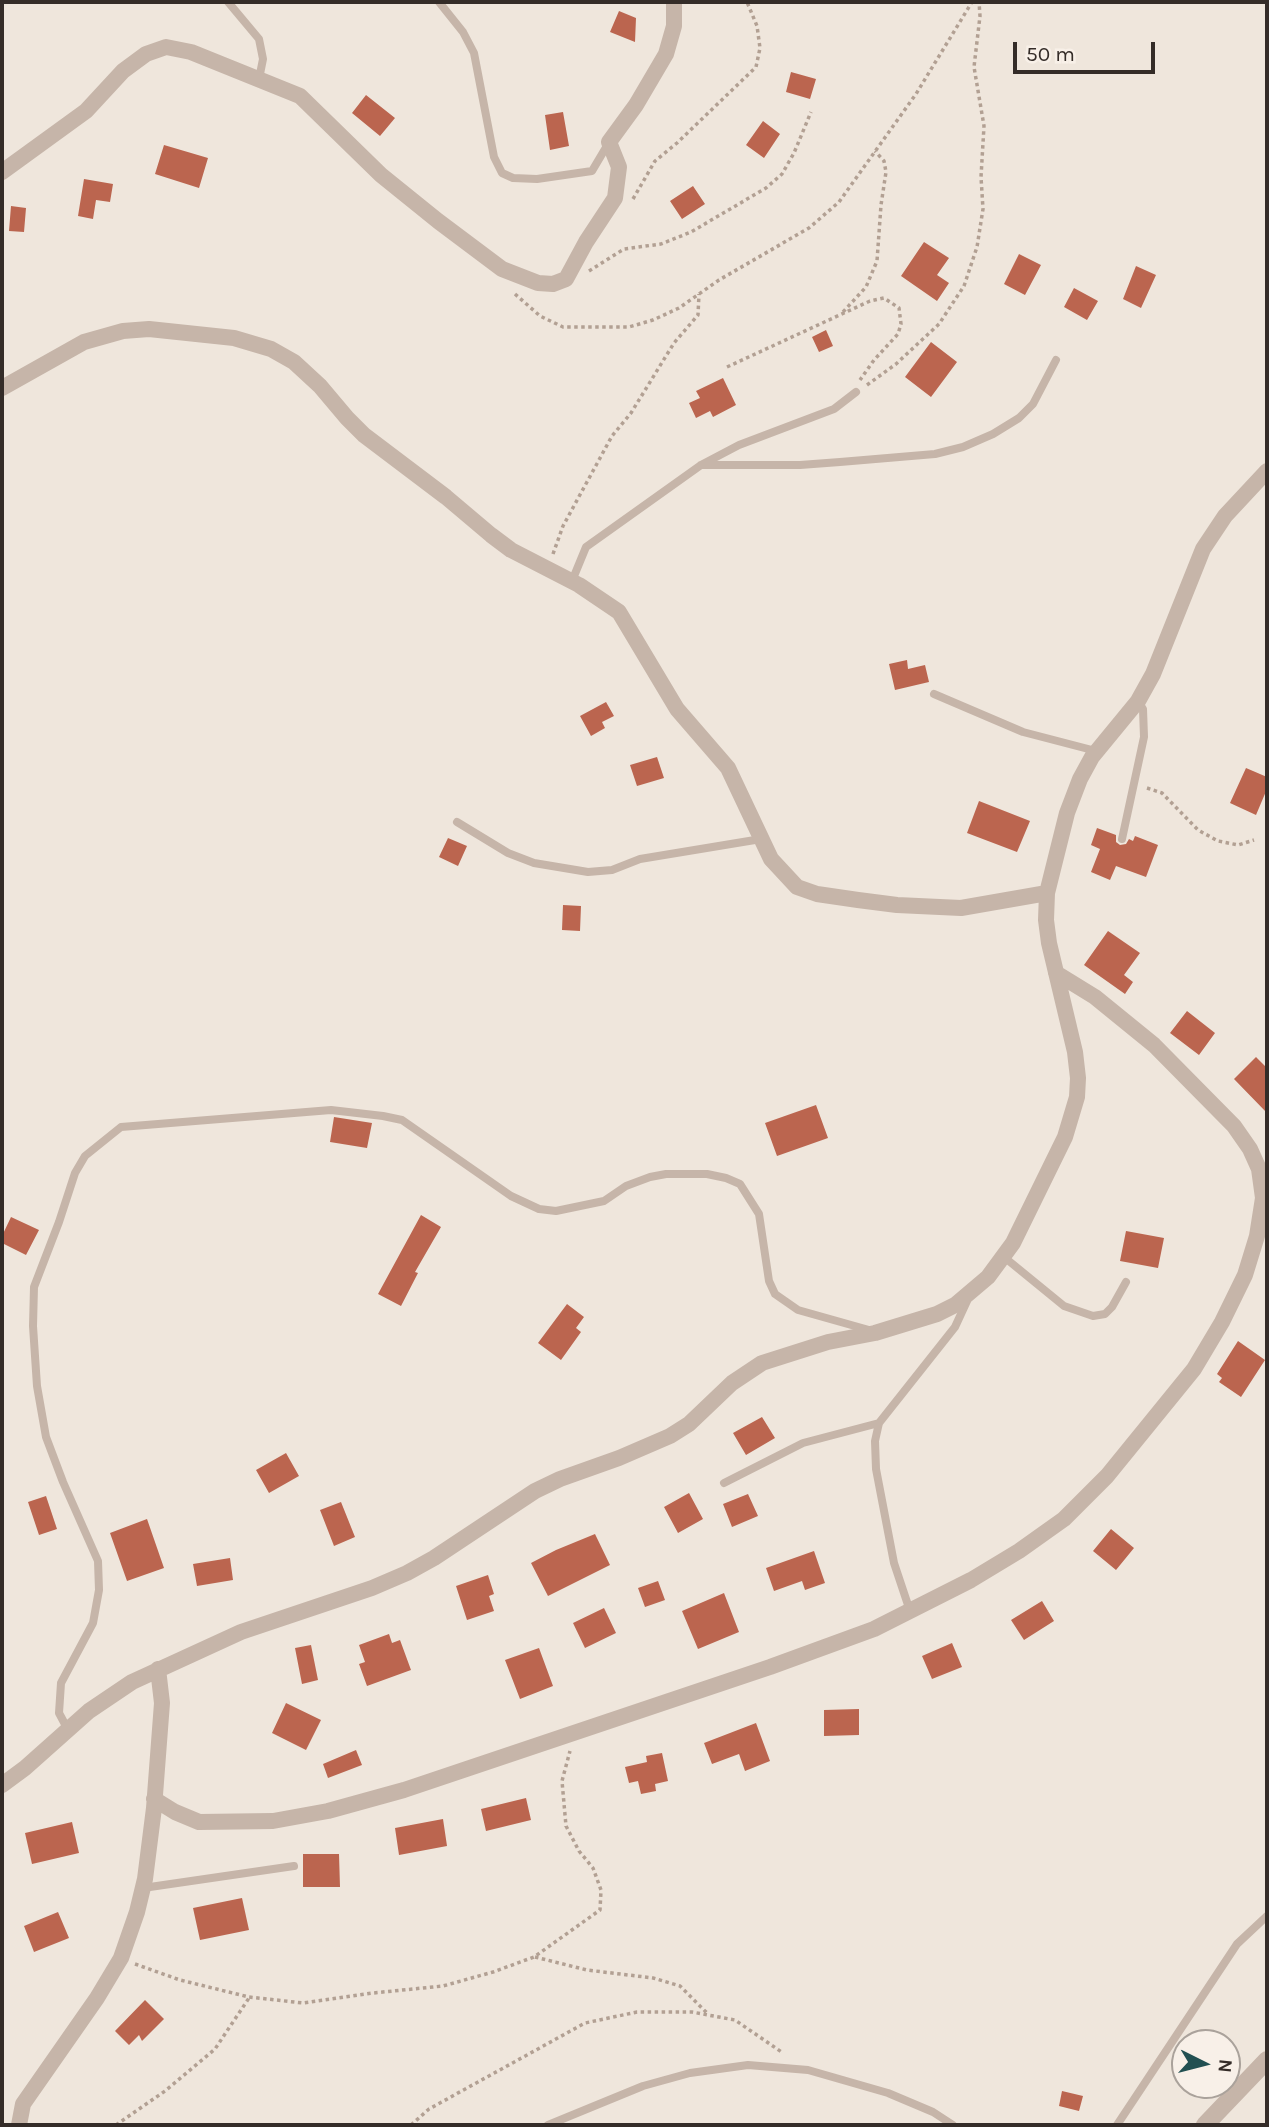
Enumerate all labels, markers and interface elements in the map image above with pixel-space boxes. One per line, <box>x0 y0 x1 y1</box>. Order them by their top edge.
scale bar <box>1017 28 1159 72</box>
text: 50 m <box>1026 42 1075 66</box>
north arrow <box>1171 2029 1241 2099</box>
text: N <box>1213 2058 1237 2074</box>

